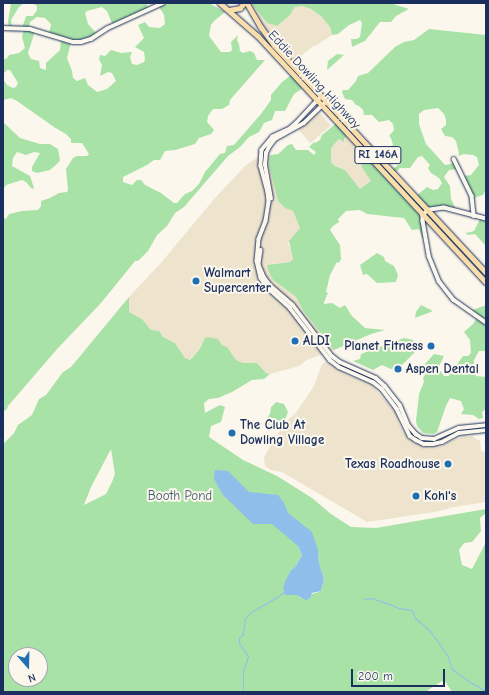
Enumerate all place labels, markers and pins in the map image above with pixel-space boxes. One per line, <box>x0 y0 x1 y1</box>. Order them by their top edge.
place label: Walmart Supercenter <box>204 266 271 297</box>
marker: Walmart Supercenter <box>191 276 201 286</box>
place label: ALDI <box>303 333 330 349</box>
marker: ALDI <box>290 336 300 346</box>
place label: Planet Fitness <box>344 338 423 354</box>
marker: Planet Fitness <box>426 341 436 351</box>
place label: Aspen Dental <box>406 361 479 377</box>
marker: Aspen Dental <box>393 364 403 374</box>
place label: The Club At Dowling Village <box>240 418 324 449</box>
marker: The Club At Dowling Village <box>227 428 237 438</box>
place label: Texas Roadhouse <box>345 456 440 472</box>
marker: Texas Roadhouse <box>443 459 453 469</box>
place label: Kohl's <box>424 488 456 504</box>
marker: Kohl's <box>411 491 421 501</box>

